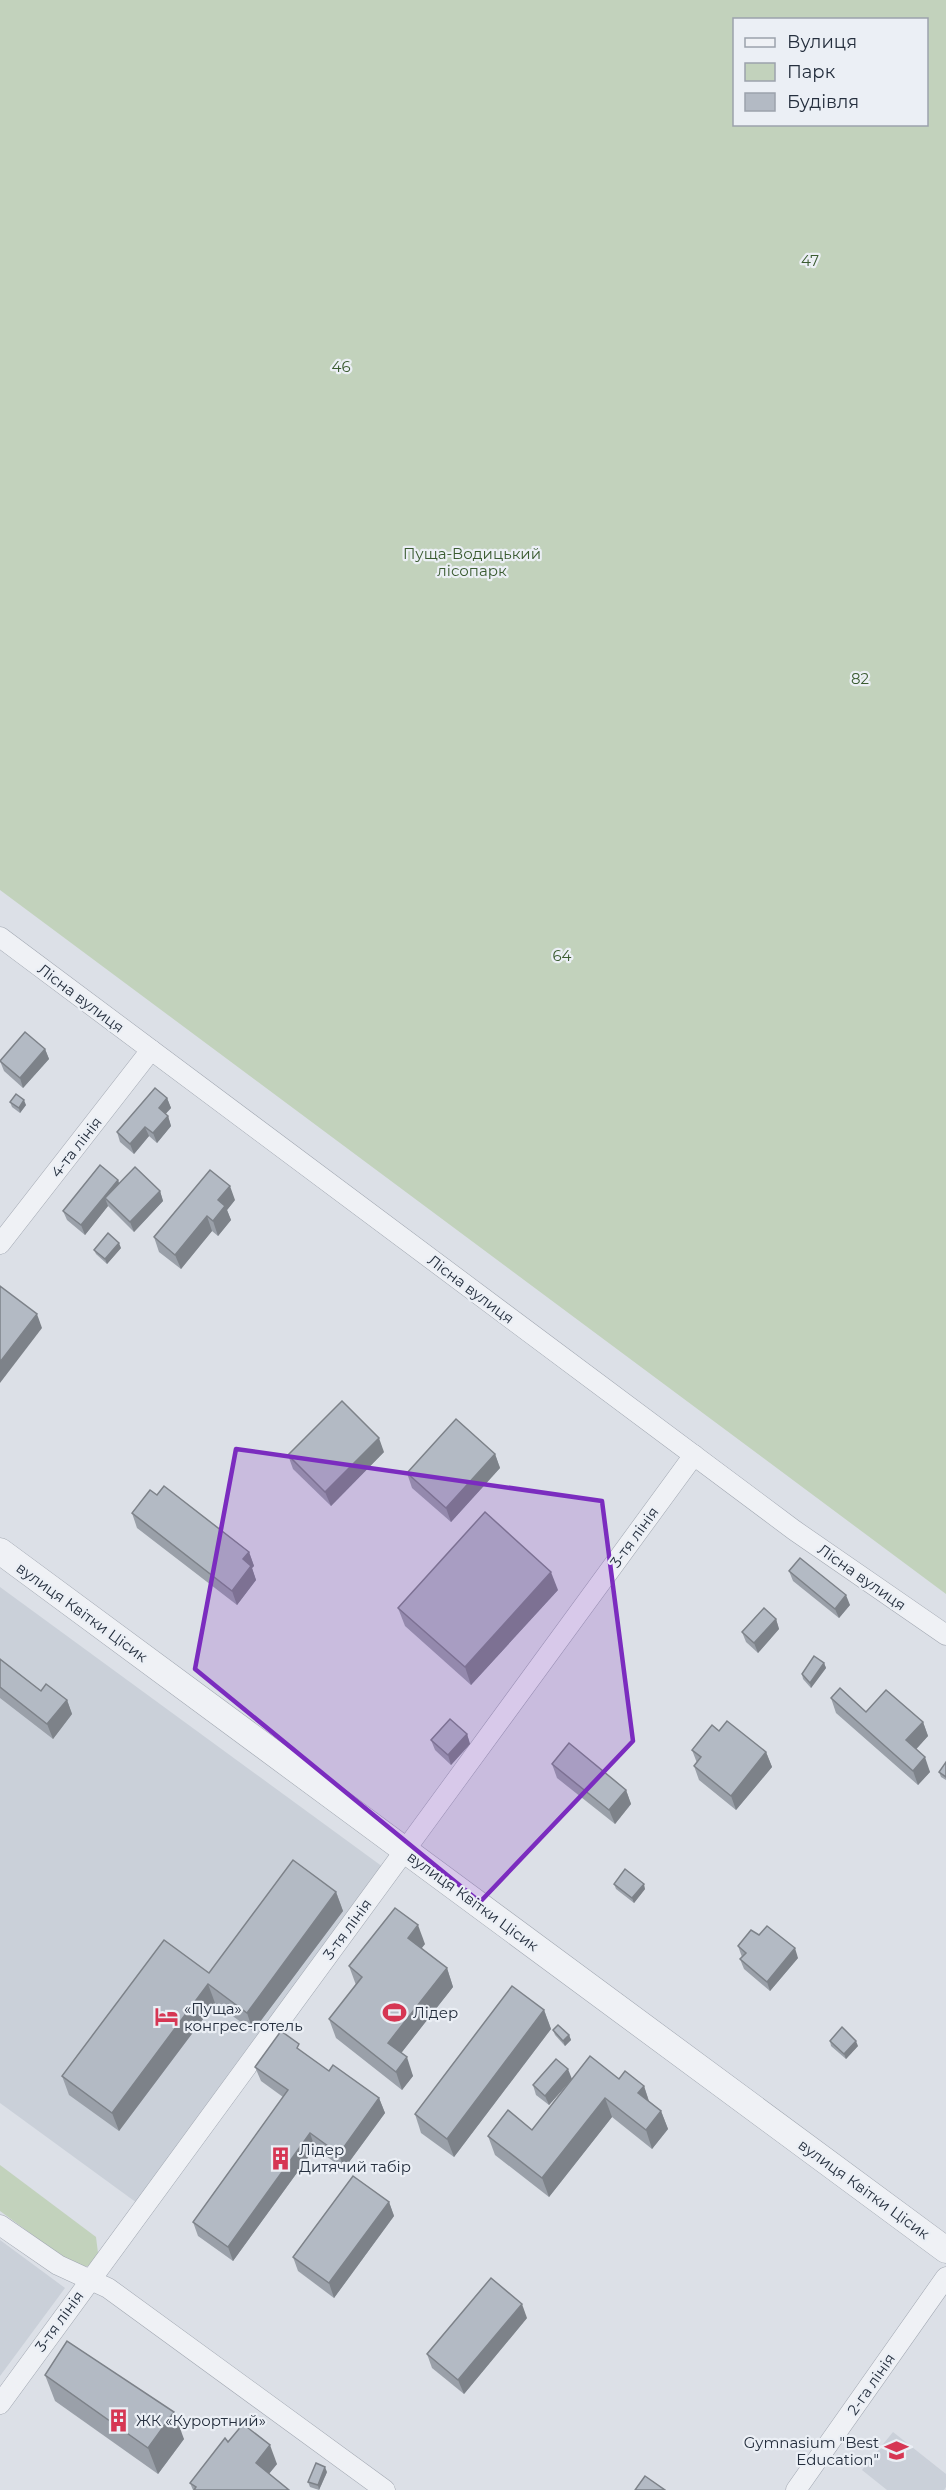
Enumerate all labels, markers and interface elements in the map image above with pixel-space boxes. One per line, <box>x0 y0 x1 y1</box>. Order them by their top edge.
legend <box>733 18 928 126</box>
text: Вулиця <box>787 31 857 53</box>
text: Парк <box>787 61 836 83</box>
text: Будівля <box>787 91 859 113</box>
park label: 47 <box>801 251 819 270</box>
park label: 46 <box>331 357 351 376</box>
park label: Пуща-Водицький лісопарк <box>403 544 541 580</box>
park label: 82 <box>851 669 869 688</box>
park label: 64 <box>552 946 572 965</box>
street label: Лісна вулиця <box>34 959 128 1037</box>
street label: 4-та лінія <box>46 1113 106 1181</box>
street label: Лісна вулиця <box>424 1250 518 1328</box>
street label: 3-тя лінія <box>606 1503 662 1571</box>
street label: Лісна вулиця <box>814 1540 910 1614</box>
street label: вулиця Квітки Цісик <box>13 1558 152 1666</box>
street label: вулиця Квітки Цісик <box>404 1847 543 1955</box>
street label: 3-тя лінія <box>319 1895 375 1963</box>
place label: «Пуща» конгрес-готель <box>184 1999 303 2035</box>
sports icon: Лідер <box>382 1999 408 2025</box>
place label: Лідер <box>413 2003 458 2022</box>
hotel icon: «Пуща» конгрес-готель <box>153 2004 179 2030</box>
street label: вулиця Квітки Цісик <box>795 2135 934 2243</box>
place label: Лідер Дитячий табір <box>299 2140 411 2176</box>
building icon: Лідер Дитячий табір <box>268 2145 294 2171</box>
street label: 3-тя лінія <box>31 2287 87 2355</box>
street label: 2-га лінія <box>843 2350 899 2418</box>
building icon: ЖК «Курортний» <box>105 2407 131 2433</box>
place label: ЖК «Курортний» <box>136 2411 266 2430</box>
place label: Gymnasium "Best Education" <box>744 2433 879 2469</box>
school or university icon: Gymnasium "Best Education" <box>884 2438 910 2464</box>

